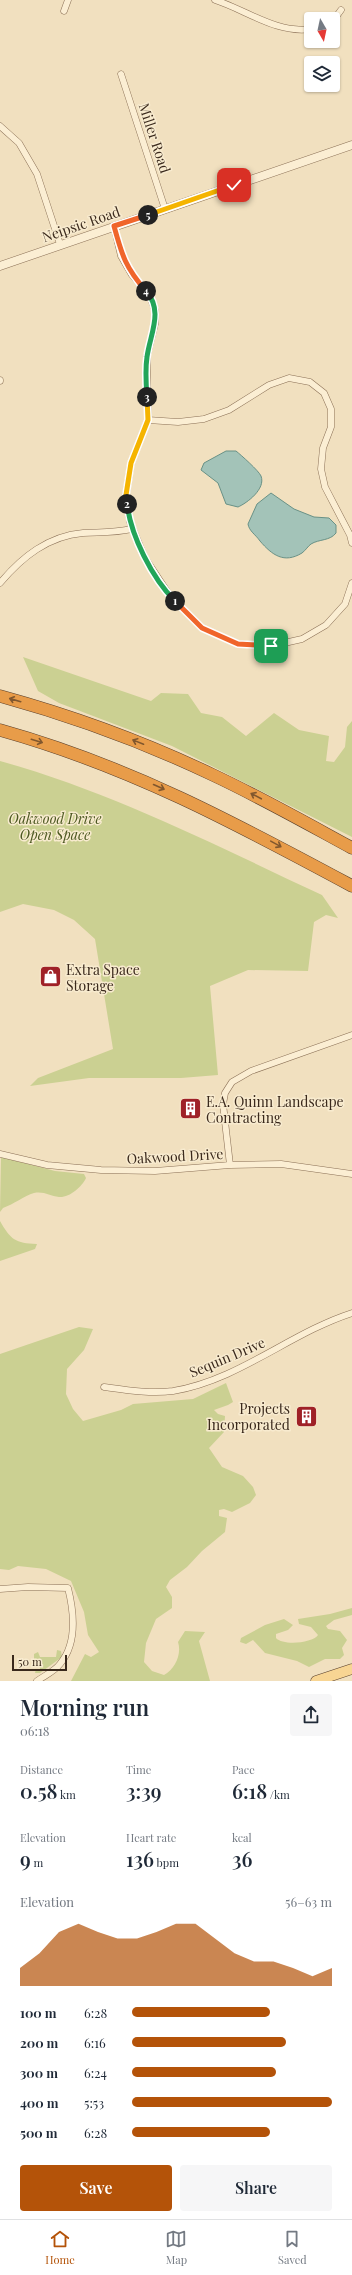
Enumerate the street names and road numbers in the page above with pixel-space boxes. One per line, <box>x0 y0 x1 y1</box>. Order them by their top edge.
street label: Miller Road <box>135 101 175 175</box>
street label: Neipsic Road <box>39 202 123 246</box>
street label: Oakwood Drive <box>126 1144 224 1168</box>
street label: Sequin Drive <box>186 1332 268 1382</box>

